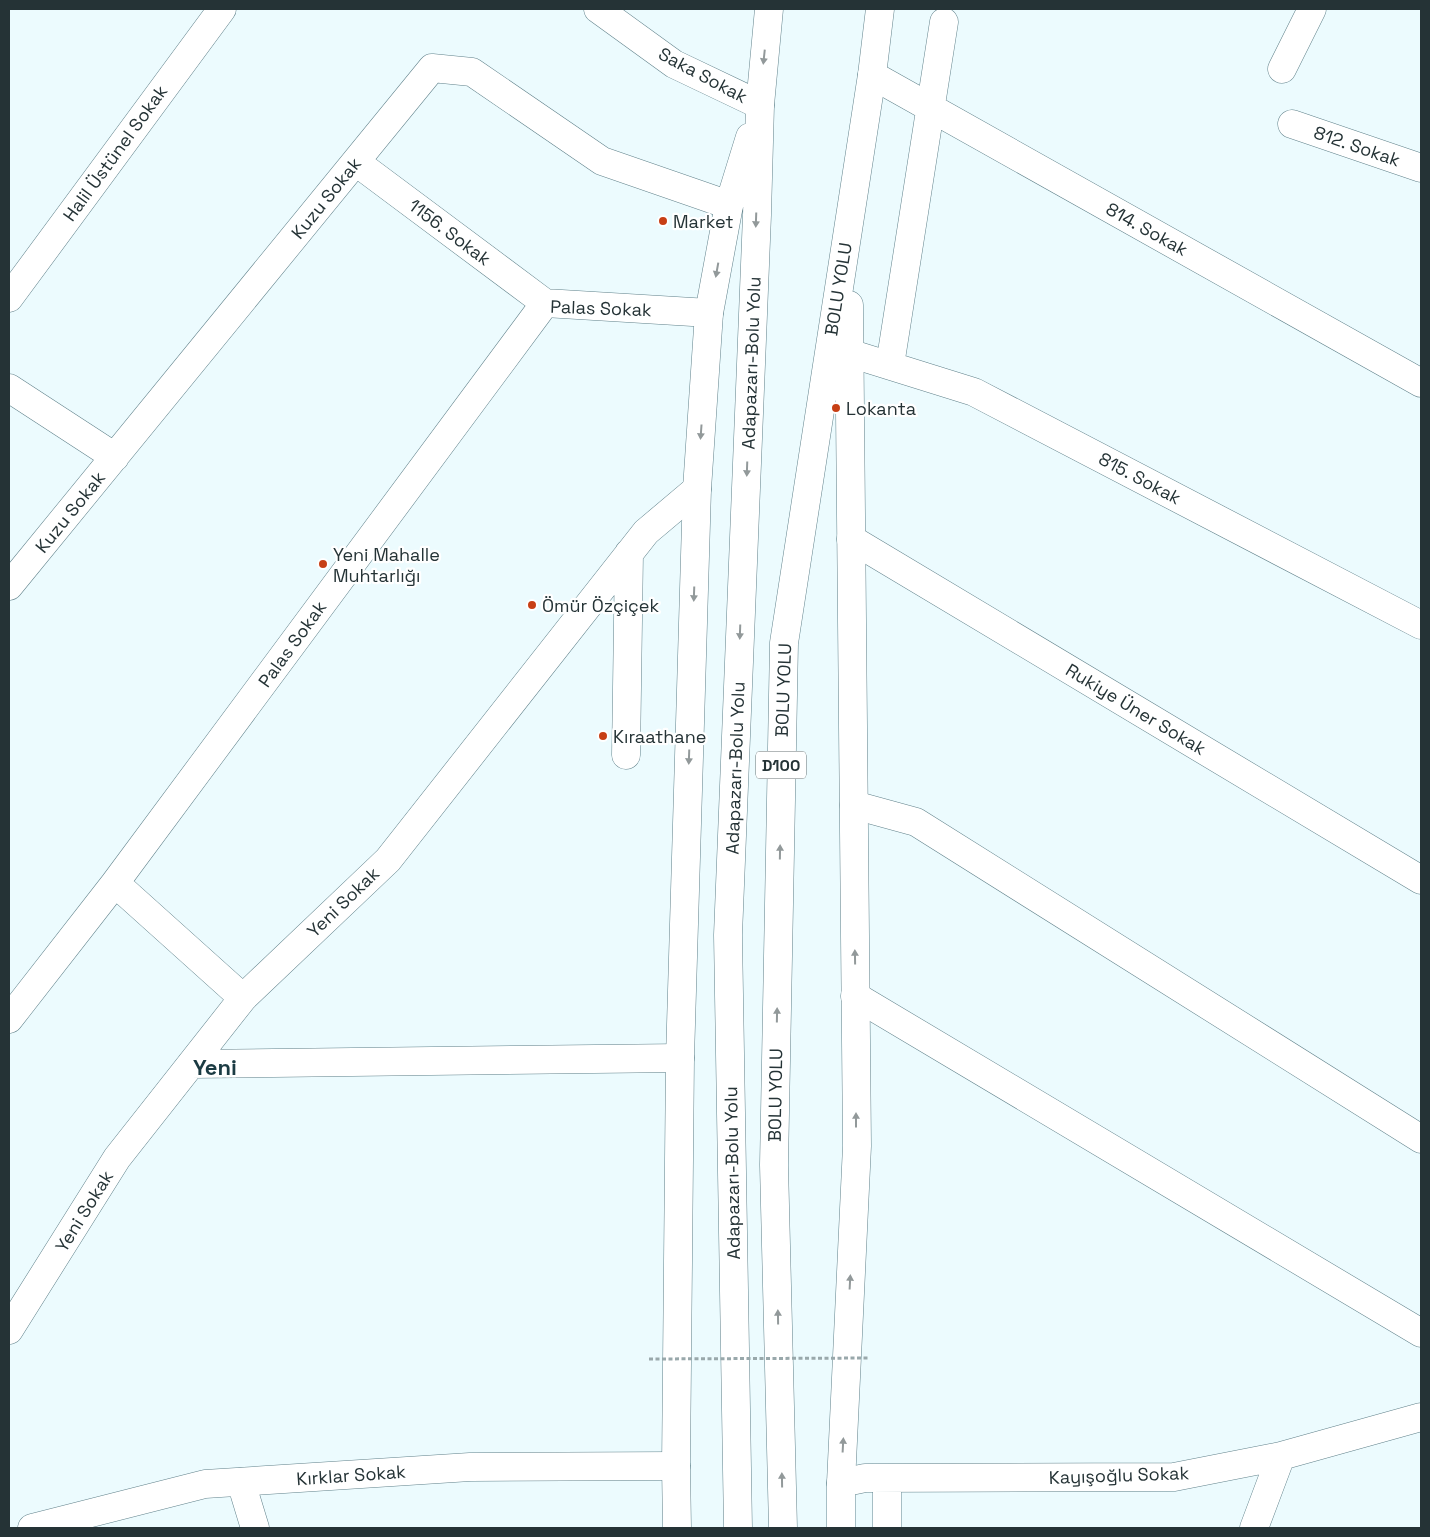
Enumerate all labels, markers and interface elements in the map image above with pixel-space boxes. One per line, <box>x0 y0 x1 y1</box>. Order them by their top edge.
street label: Saka Sokak <box>655 42 752 108</box>
one-way arrow <box>760 50 768 66</box>
street label: Halil Üstünel Sokak <box>58 80 172 226</box>
street label: 812. Sokak <box>1311 121 1404 172</box>
street label: Kuzu Sokak <box>286 152 366 244</box>
street label: 1156. Sokak <box>404 194 496 271</box>
street label: 814. Sokak <box>1102 197 1192 261</box>
place label: Market <box>673 210 734 233</box>
one-way arrow <box>752 212 760 228</box>
marker: Market <box>657 215 669 227</box>
street label: BOLU YOLU <box>819 241 857 337</box>
one-way arrow <box>713 263 721 278</box>
street label: Adapazarı-Bolu Yolu <box>736 276 766 450</box>
street label: Palas Sokak <box>550 295 652 321</box>
place label: Lokanta <box>846 397 916 420</box>
marker: Lokanta <box>830 402 842 414</box>
one-way arrow <box>697 424 705 440</box>
street label: 815. Sokak <box>1095 447 1185 509</box>
one-way arrow <box>742 462 750 478</box>
street label: Kuzu Sokak <box>30 466 110 558</box>
place label: Yeni Mahalle Muhtarlığı <box>333 543 440 587</box>
marker: Yeni Mahalle Muhtarlığı <box>317 558 329 570</box>
one-way arrow <box>690 587 698 603</box>
place label: Ömür Özçiçek <box>542 594 659 617</box>
street label: Palas Sokak <box>253 596 331 692</box>
marker: Ömür Özçiçek <box>526 599 538 611</box>
one-way arrow <box>736 624 744 640</box>
street label: BOLU YOLU <box>770 643 796 737</box>
street label: Rukiye Üner Sokak <box>1062 658 1211 760</box>
street label: Adapazarı-Bolu Yolu <box>720 681 750 855</box>
place label: Kıraathane <box>613 725 706 748</box>
marker: Kıraathane <box>597 730 609 742</box>
one-way arrow <box>685 749 693 765</box>
road number: D100 <box>756 752 806 778</box>
one-way arrow <box>776 844 784 860</box>
street label: Yeni Sokak <box>302 862 384 942</box>
one-way arrow <box>851 949 859 965</box>
one-way arrow <box>773 1006 781 1022</box>
street label: BOLU YOLU <box>763 1048 787 1142</box>
district label: Yeni <box>193 1053 237 1081</box>
street label: Adapazarı-Bolu Yolu <box>719 1086 745 1260</box>
one-way arrow <box>852 1112 860 1128</box>
street label: Yeni Sokak <box>50 1166 118 1256</box>
one-way arrow <box>847 1274 855 1290</box>
one-way arrow <box>773 1309 781 1325</box>
one-way arrow <box>839 1436 847 1452</box>
street label: Kırklar Sokak <box>295 1460 407 1490</box>
street label: Kayışoğlu Sokak <box>1048 1461 1190 1489</box>
one-way arrow <box>777 1471 785 1487</box>

